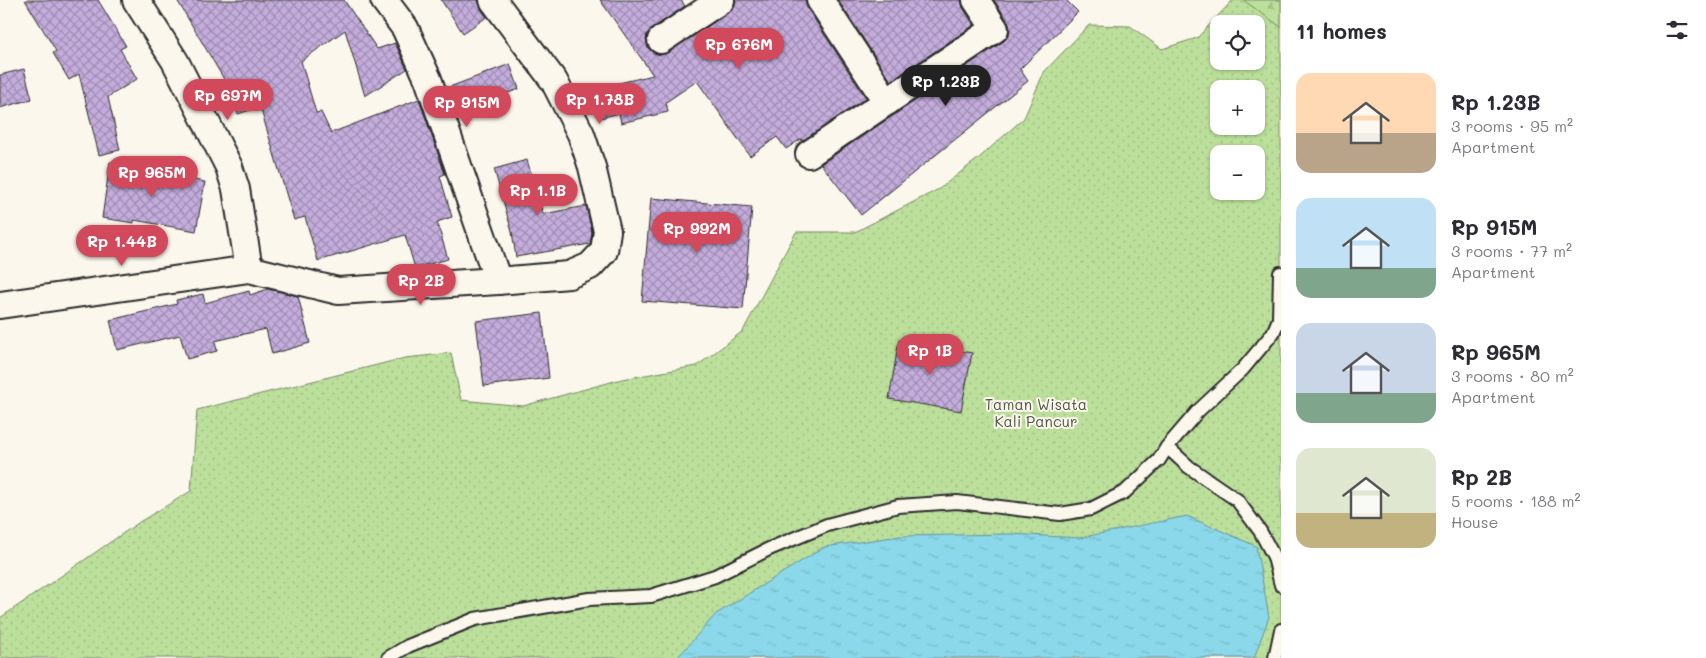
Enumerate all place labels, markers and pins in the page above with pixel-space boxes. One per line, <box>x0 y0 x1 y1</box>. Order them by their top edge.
pin: Rp 676M <box>693 28 785 70</box>
pin: Rp 1.23B <box>894 64 998 107</box>
pin: Rp 697M <box>182 78 274 121</box>
pin: Rp 1.78B <box>548 82 652 125</box>
pin: Rp 915M <box>421 86 513 128</box>
pin: Rp 965M <box>106 156 198 198</box>
pin: Rp 1.1B <box>492 174 584 216</box>
pin: Rp 992M <box>651 212 743 254</box>
pin: Rp 1.44B <box>70 224 174 267</box>
pin: Rp 2B <box>386 264 456 306</box>
pin: Rp 1B <box>895 334 965 376</box>

